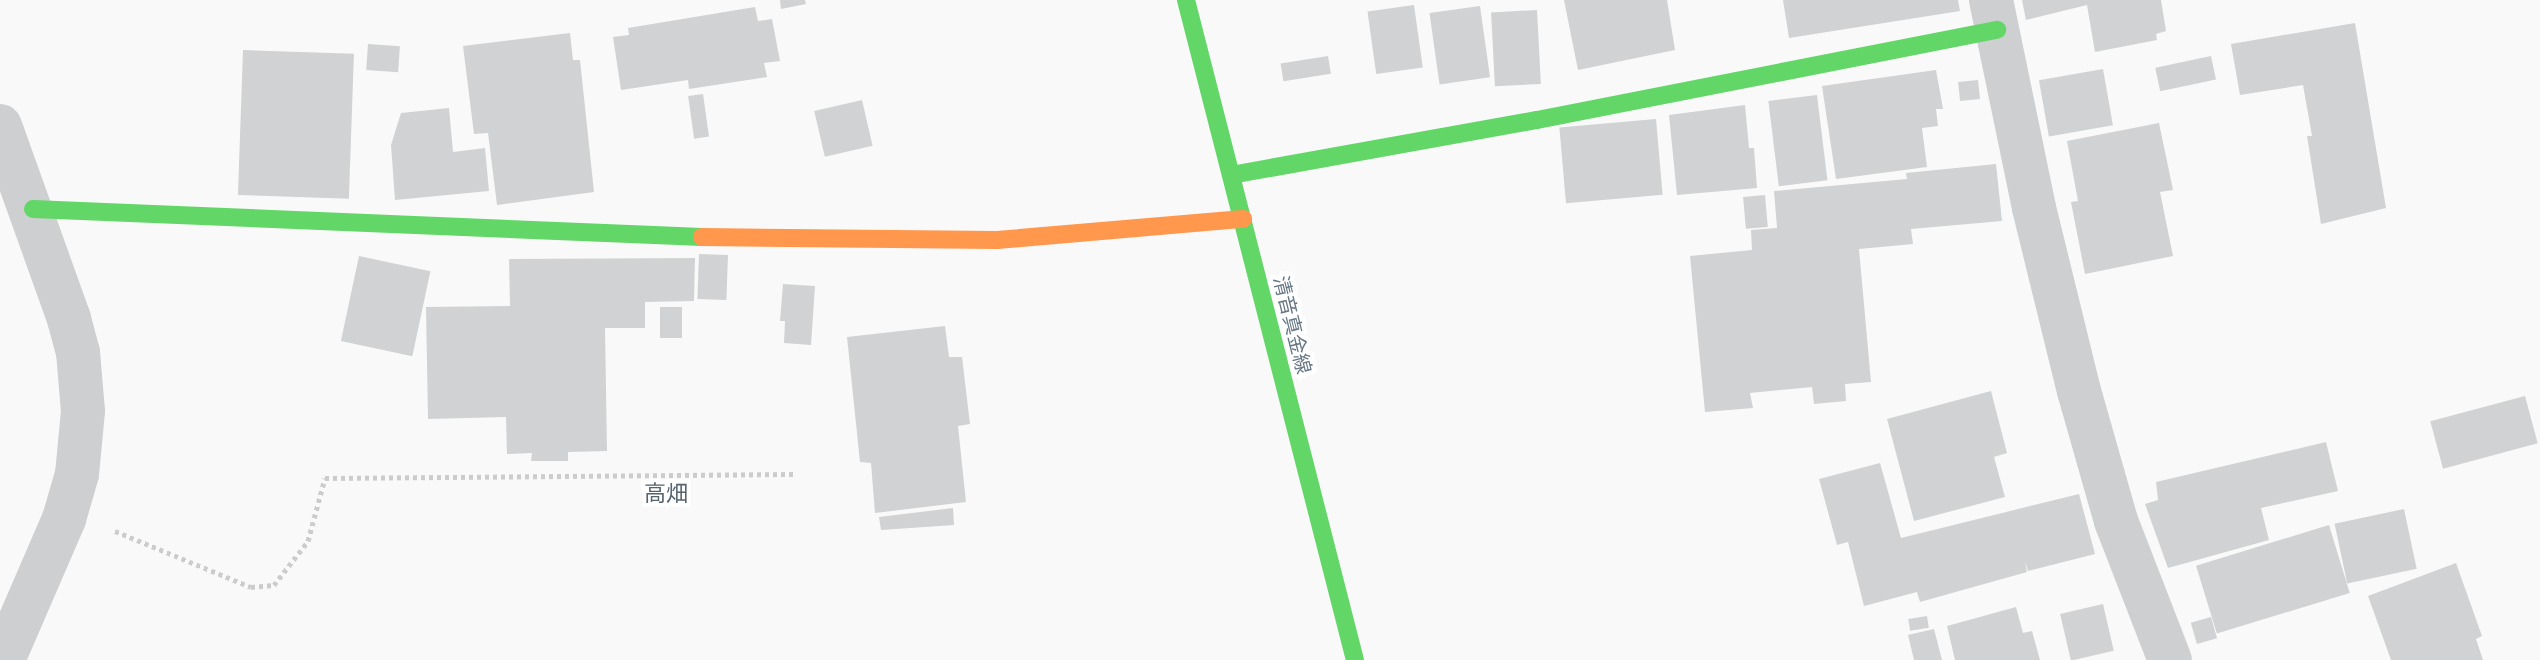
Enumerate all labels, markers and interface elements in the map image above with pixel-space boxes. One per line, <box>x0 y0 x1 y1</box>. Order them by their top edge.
street label: 清音真金線 <box>1268 274 1316 376</box>
district label: 高畑 <box>644 481 688 507</box>

